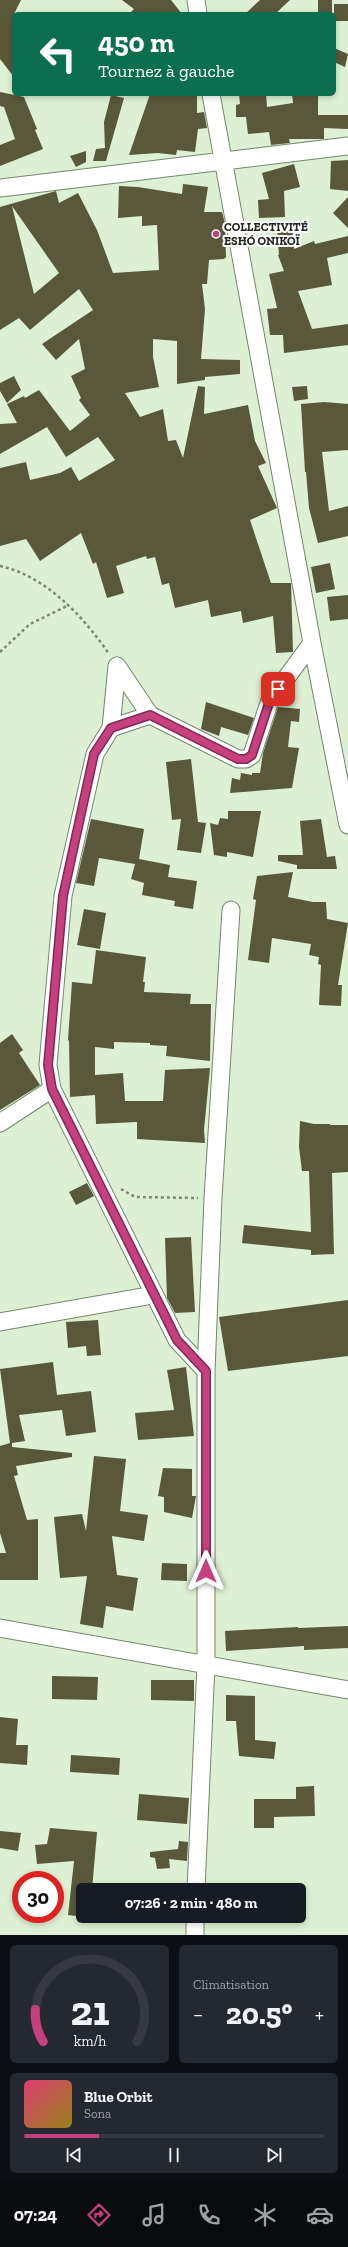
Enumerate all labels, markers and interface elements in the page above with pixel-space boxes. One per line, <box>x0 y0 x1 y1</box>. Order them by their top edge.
text: 450 m <box>98 26 174 59</box>
icon: left <box>32 28 84 80</box>
text: Tournez à gauche <box>98 60 234 82</box>
place label: COLLECTIVITÉ ESHÓ ONIKOÏ <box>224 220 308 248</box>
marker: COLLECTIVITÉ ESHÓ ONIKOÏ <box>211 229 221 239</box>
pin <box>261 672 295 706</box>
icon: arrive <box>267 678 289 700</box>
position arrow <box>185 1550 227 1592</box>
speed limit sign: 30 <box>12 1871 64 1923</box>
text: 07:26 · 2 min · 480 m <box>125 1894 257 1912</box>
text: Climatisation <box>193 1977 269 1992</box>
text: 21 <box>70 1986 109 2036</box>
text: 20.5° <box>226 1996 292 2032</box>
text: − <box>193 2001 203 2028</box>
text: + <box>315 2001 324 2028</box>
text: km/h <box>73 2033 106 2050</box>
text: Blue Orbit <box>84 2088 152 2106</box>
text: Sona <box>84 2106 111 2121</box>
icon: previous <box>63 2144 85 2166</box>
icon: pause <box>163 2144 185 2166</box>
icon: next <box>263 2144 285 2166</box>
icon: directions <box>85 2201 113 2229</box>
icon: music <box>140 2201 168 2229</box>
icon: phone <box>195 2201 223 2229</box>
icon: climate <box>251 2201 279 2229</box>
icon: car <box>306 2201 334 2229</box>
text: 07:24 <box>14 2204 57 2226</box>

